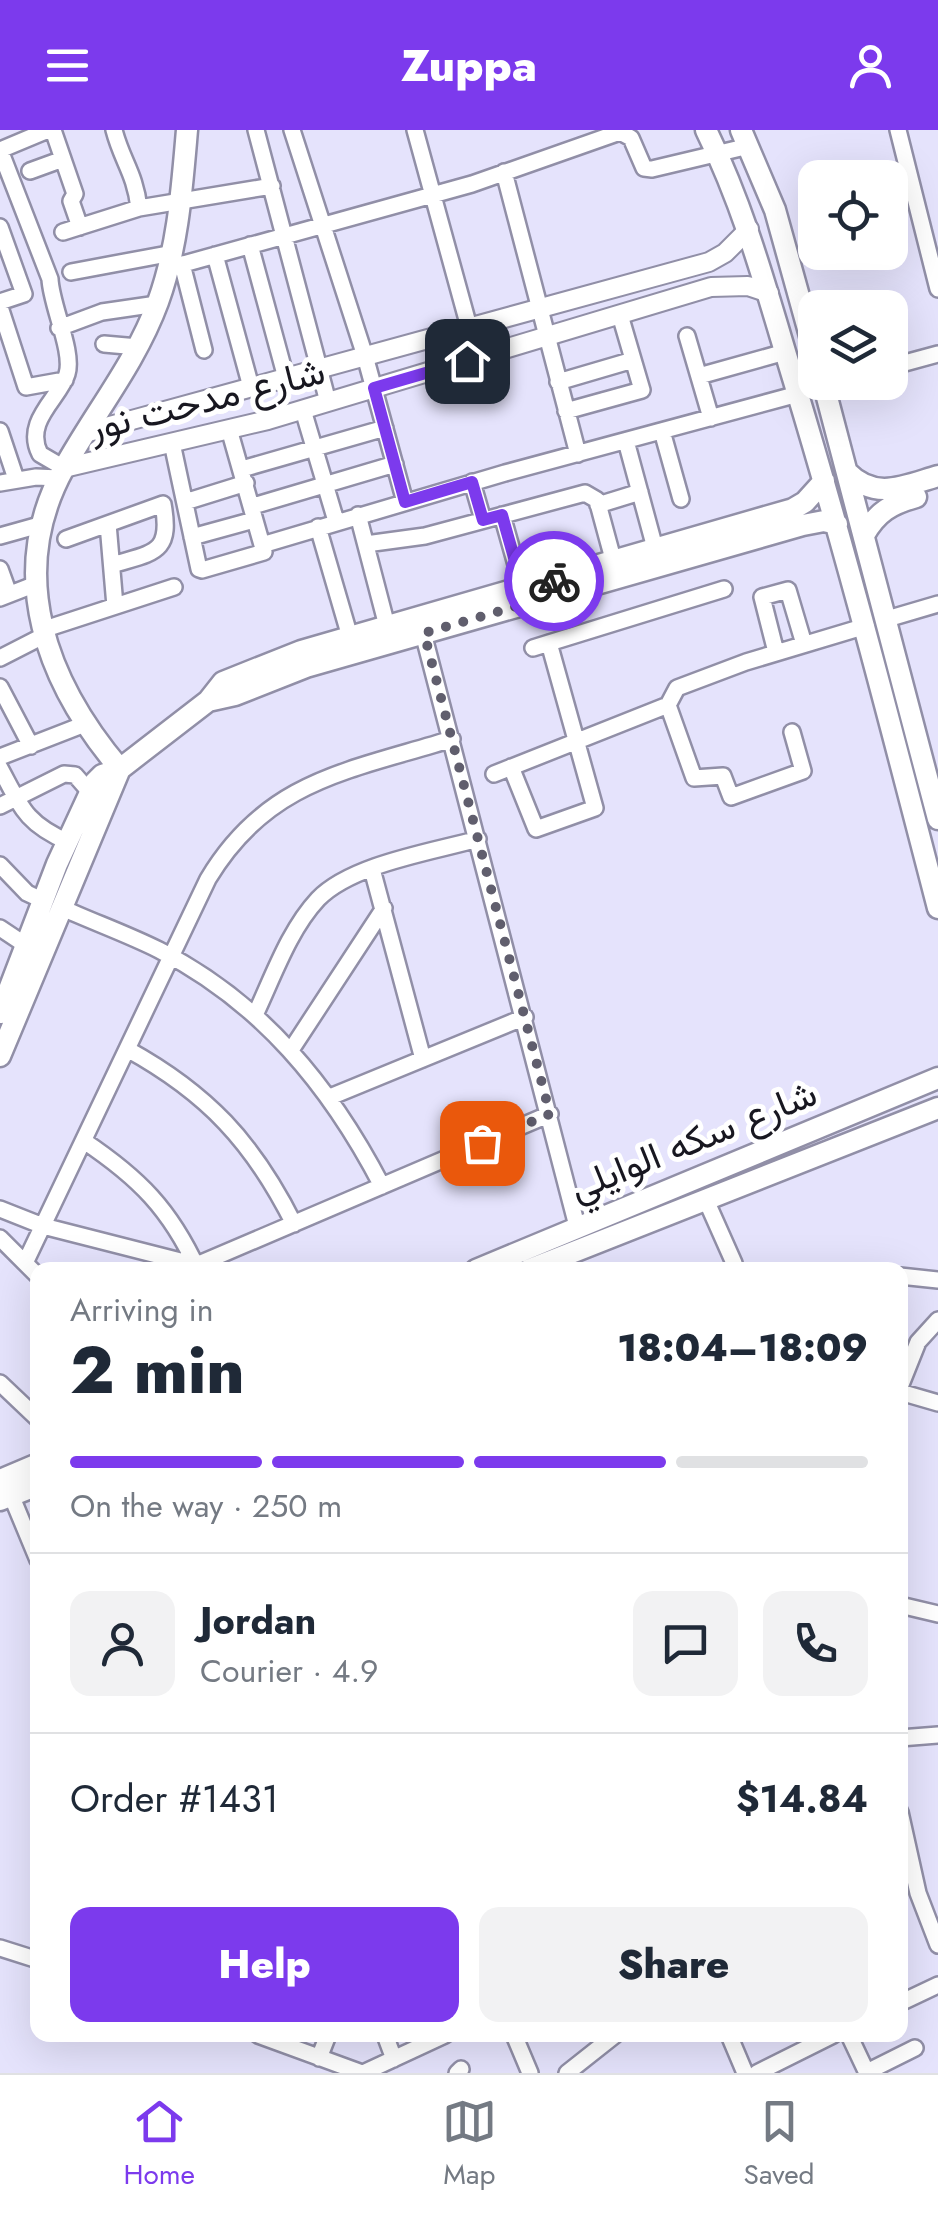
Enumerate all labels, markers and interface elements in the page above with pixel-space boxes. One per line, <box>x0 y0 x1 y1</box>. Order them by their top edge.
text: Zuppa <box>401 33 537 98</box>
icon: menu <box>40 38 95 93</box>
icon: person <box>843 38 898 93</box>
map controls <box>798 160 908 400</box>
button: locate <box>798 160 908 270</box>
button: layers <box>798 290 908 400</box>
pin <box>425 319 510 404</box>
icon: home <box>440 334 495 389</box>
street label: شارع مدحت نور <box>82 343 331 455</box>
courier <box>504 531 604 631</box>
icon: bike <box>527 554 582 609</box>
street label: شارع سكه الوايلي <box>561 1065 826 1218</box>
pin <box>440 1101 525 1186</box>
icon: bag <box>455 1116 510 1171</box>
text: Arriving in <box>70 1287 214 1333</box>
text: 18:04–18:09 <box>617 1320 868 1375</box>
text: 2 min <box>70 1323 245 1417</box>
text: On the way · 250 m <box>70 1483 342 1529</box>
button: person <box>70 1591 175 1696</box>
button: chat <box>633 1591 738 1696</box>
button: phone <box>763 1591 868 1696</box>
text: Jordan <box>200 1593 316 1648</box>
text: Courier · 4.9 <box>200 1648 378 1694</box>
text: Order #1431 <box>70 1771 279 1826</box>
text: $14.84 <box>736 1771 868 1826</box>
button: Help <box>70 1907 459 2022</box>
button: Share <box>479 1907 868 2022</box>
tab: Home <box>123 2094 195 2195</box>
tab: Map <box>442 2094 497 2195</box>
tab: Saved <box>744 2094 815 2195</box>

